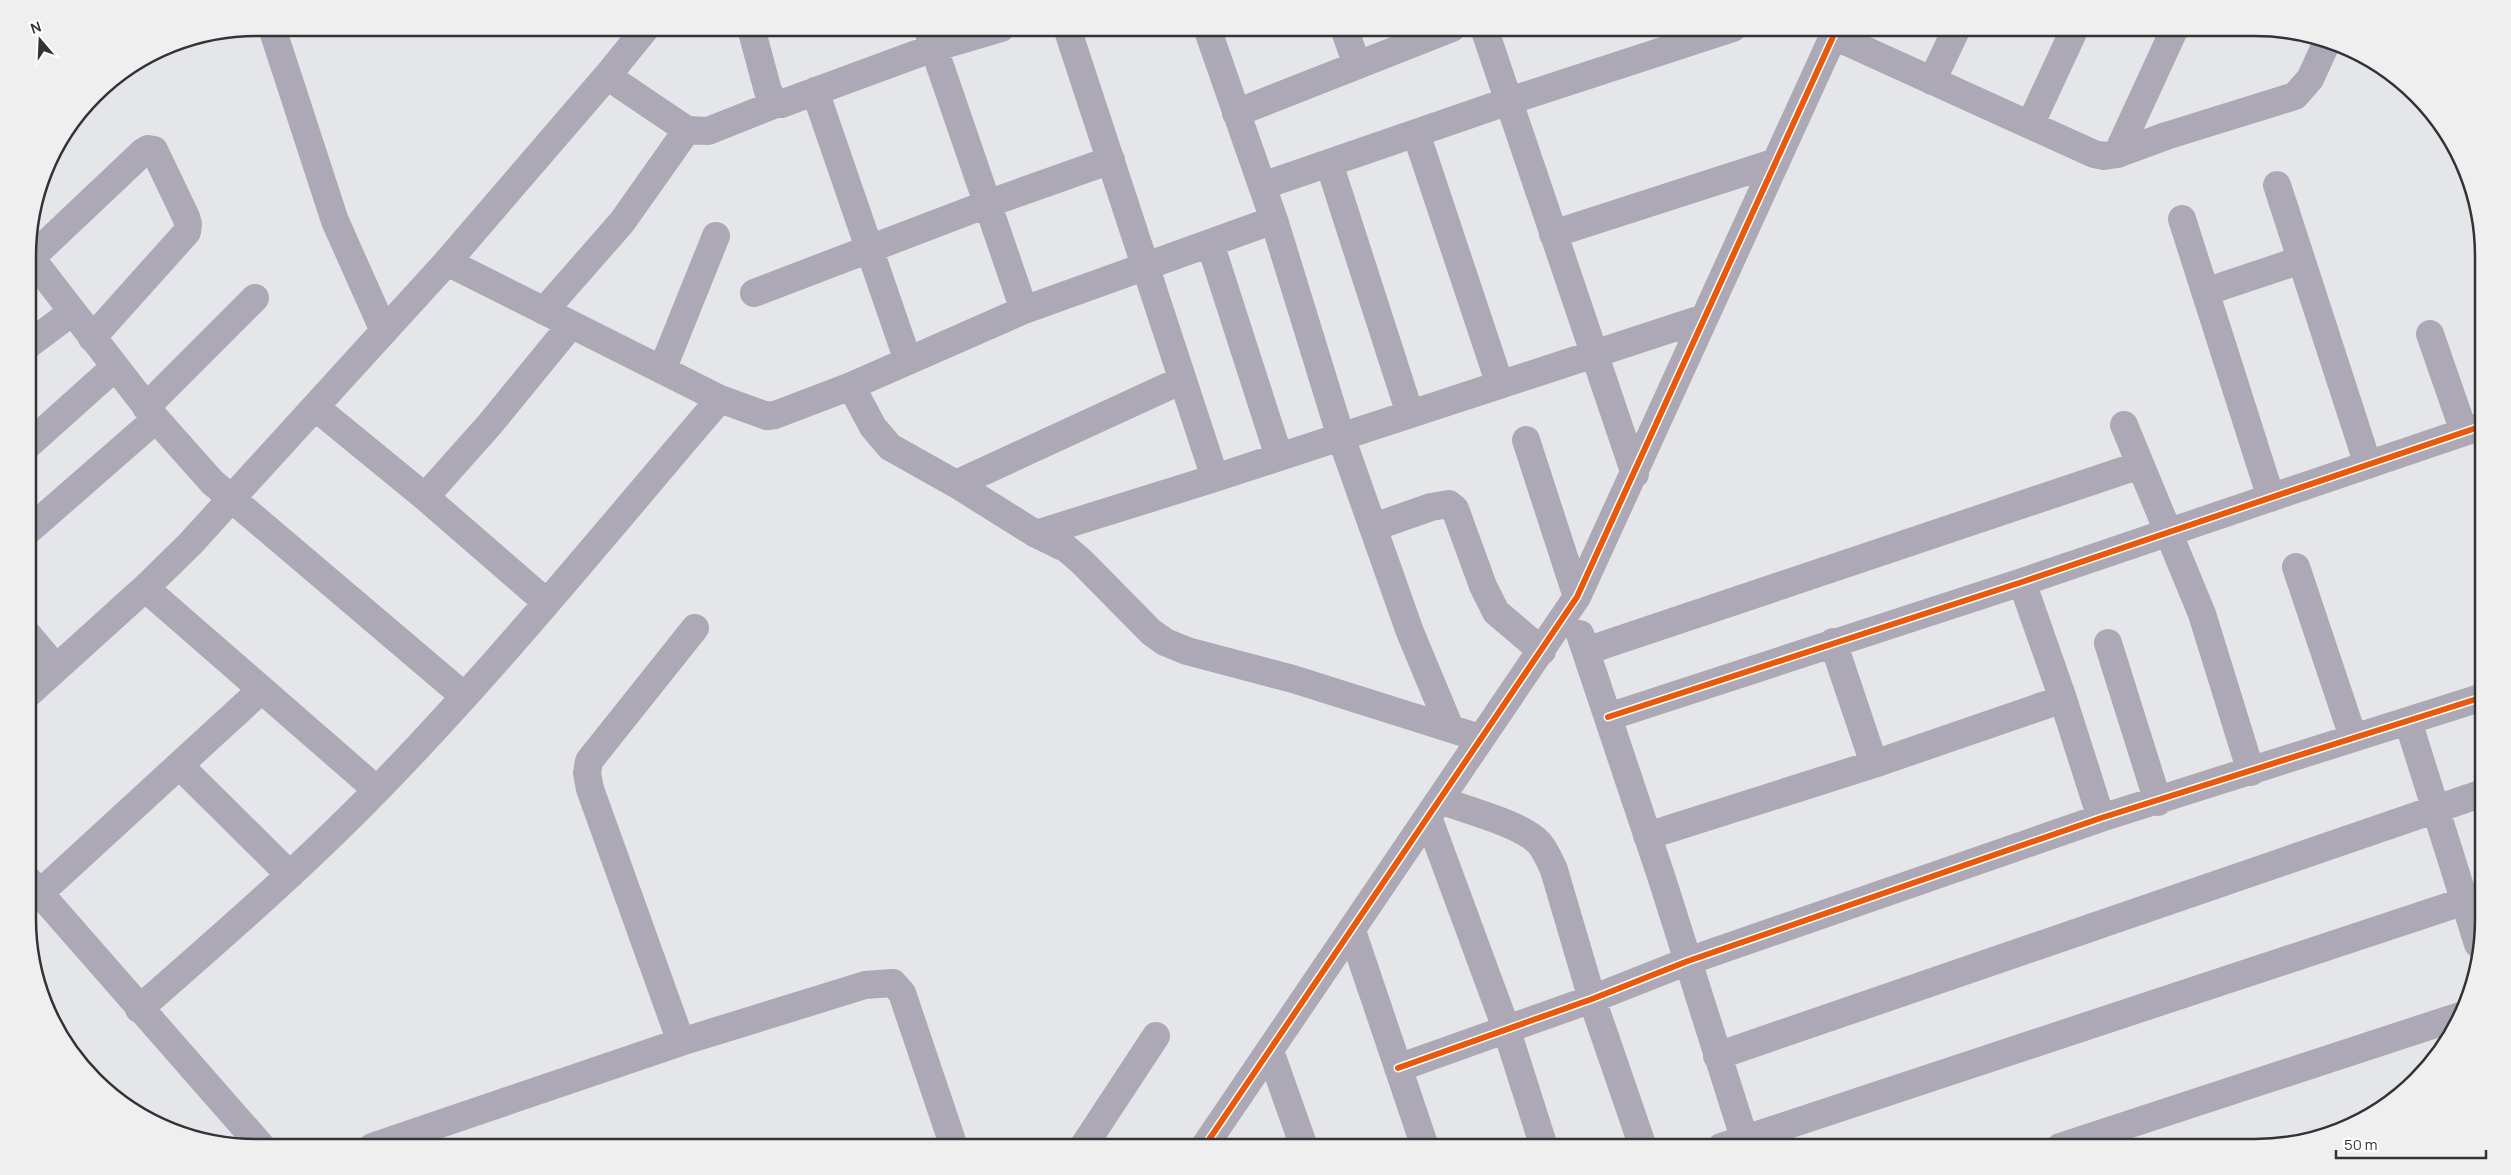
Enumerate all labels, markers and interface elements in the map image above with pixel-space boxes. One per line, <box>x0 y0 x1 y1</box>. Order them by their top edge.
north arrow <box>15 15 65 65</box>
text: N <box>28 17 43 38</box>
scale bar <box>2336 1128 2486 1160</box>
text: 50 m <box>2344 1134 2378 1155</box>

